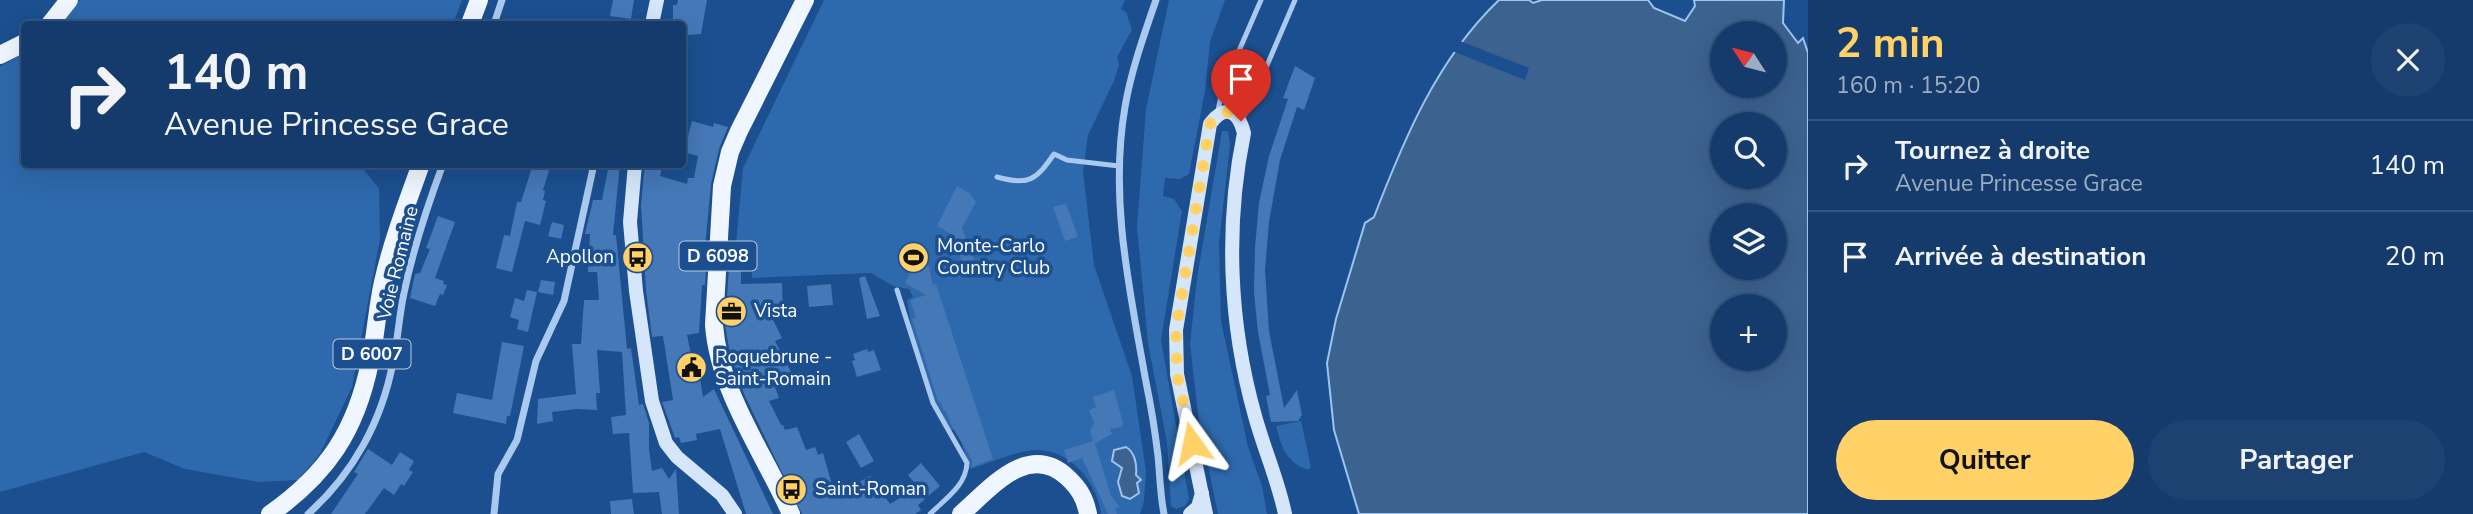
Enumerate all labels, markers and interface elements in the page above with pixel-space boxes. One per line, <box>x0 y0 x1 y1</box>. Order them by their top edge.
text: 2 min <box>1836 15 1945 72</box>
north arrow <box>1710 21 1787 98</box>
map controls <box>1710 21 1787 371</box>
button: close <box>2371 23 2445 97</box>
text: 140 m <box>164 39 308 106</box>
icon: right <box>49 49 140 140</box>
pin <box>1211 49 1271 121</box>
icon: arrive <box>1222 60 1260 98</box>
text: 160 m · 15:20 <box>1836 70 1981 101</box>
text: Avenue Princesse Grace <box>164 103 509 146</box>
button: search <box>1710 112 1787 189</box>
text: Tournez à droite <box>1895 133 2090 168</box>
icon: right <box>1836 147 1874 185</box>
text: 140 m <box>2369 148 2445 183</box>
text: Avenue Princesse Grace <box>1895 168 2143 199</box>
street label: Voie Romaine <box>371 203 425 324</box>
button: layers <box>1710 203 1787 280</box>
place label: Monte-Carlo Country Club <box>937 233 1050 281</box>
icon: arrive <box>1836 238 1874 276</box>
text: Arrivée à destination <box>1895 239 2146 274</box>
text: 20 m <box>2385 239 2445 274</box>
bus stop icon: Apollon <box>620 240 654 274</box>
sports icon: Monte-Carlo Country Club <box>897 240 931 274</box>
road number: D 6098 <box>680 242 756 270</box>
place label: Apollon <box>546 244 614 270</box>
office icon: Vista <box>714 294 748 328</box>
button: + <box>1710 294 1787 371</box>
place label: Vista <box>753 298 797 324</box>
road number: D 6007 <box>334 340 410 368</box>
place label: Roquebrune - Saint-Romain <box>715 344 832 392</box>
public building icon: Roquebrune - Saint-Romain <box>675 351 709 385</box>
position arrow <box>1155 406 1229 480</box>
button: Quitter <box>1836 420 2134 500</box>
button: Partager <box>2148 420 2445 500</box>
bus stop icon: Saint-Roman <box>775 472 809 506</box>
place label: Saint-Roman <box>815 476 927 502</box>

